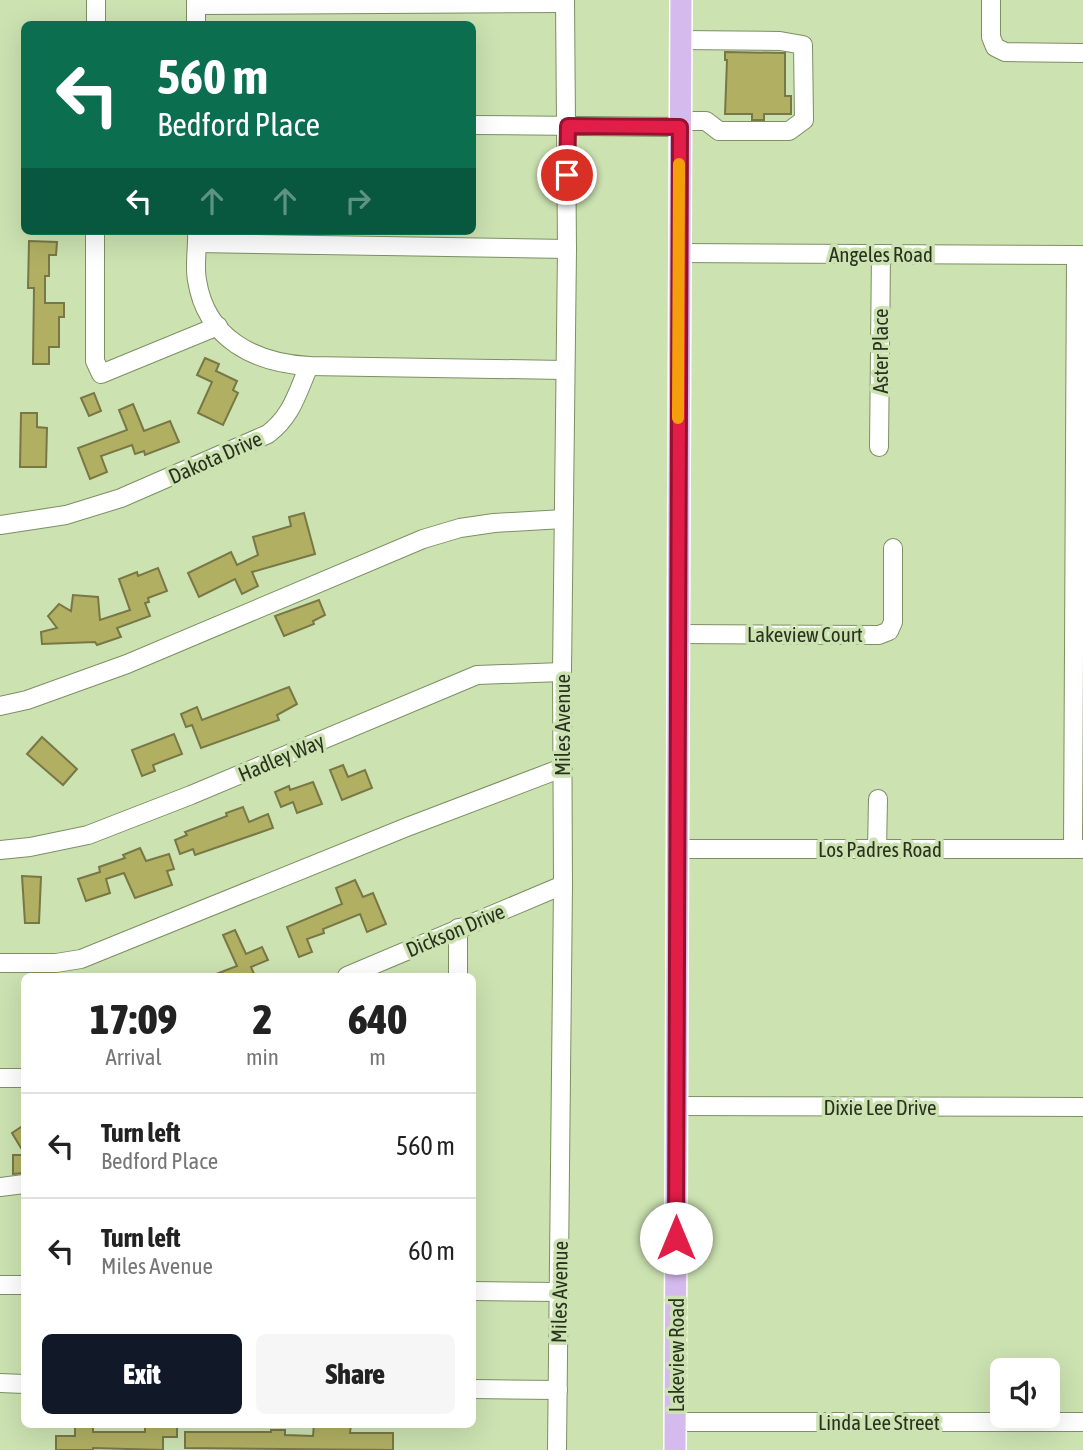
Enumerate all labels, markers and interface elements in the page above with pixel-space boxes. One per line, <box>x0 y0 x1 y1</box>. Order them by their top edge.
text: 560 m <box>157 48 268 104</box>
icon: left <box>42 49 133 140</box>
text: Bedford Place <box>157 106 320 143</box>
pin <box>537 145 597 205</box>
icon: arrive <box>548 156 586 194</box>
icon: left <box>120 182 158 220</box>
icon: ahead <box>193 182 231 220</box>
icon: ahead <box>266 182 304 220</box>
icon: right <box>339 182 377 220</box>
street label: Angeles Road <box>829 242 933 266</box>
street label: Aster Place <box>868 308 892 394</box>
street label: Dakota Drive <box>165 426 265 488</box>
street label: Lakeview Court <box>747 622 863 646</box>
street label: Miles Avenue <box>550 674 574 776</box>
street label: Hadley Way <box>234 728 328 786</box>
street label: Los Padres Road <box>818 837 942 861</box>
street label: Dickson Drive <box>402 898 508 962</box>
text: 17:09 <box>90 995 177 1043</box>
text: 2 <box>253 995 272 1043</box>
text: 640 <box>348 995 407 1043</box>
text: Arrival <box>105 1044 162 1070</box>
text: min <box>246 1044 279 1070</box>
text: m <box>369 1044 386 1070</box>
street label: Dixie Lee Drive <box>823 1095 937 1119</box>
text: Turn left <box>101 1118 181 1148</box>
icon: left <box>42 1127 80 1165</box>
text: 560 m <box>396 1131 455 1161</box>
text: Bedford Place <box>101 1148 218 1174</box>
position arrow <box>639 1201 713 1275</box>
text: Turn left <box>101 1223 181 1253</box>
icon: left <box>42 1232 80 1270</box>
text: 60 m <box>408 1236 455 1266</box>
street label: Miles Avenue <box>546 1241 572 1343</box>
text: Miles Avenue <box>101 1253 213 1279</box>
street label: Lakeview Road <box>664 1298 688 1412</box>
button: Exit <box>42 1334 242 1414</box>
button: Share <box>256 1334 455 1414</box>
map controls <box>990 1358 1060 1428</box>
button: sound <box>990 1358 1060 1428</box>
street label: Linda Lee Street <box>818 1410 940 1434</box>

